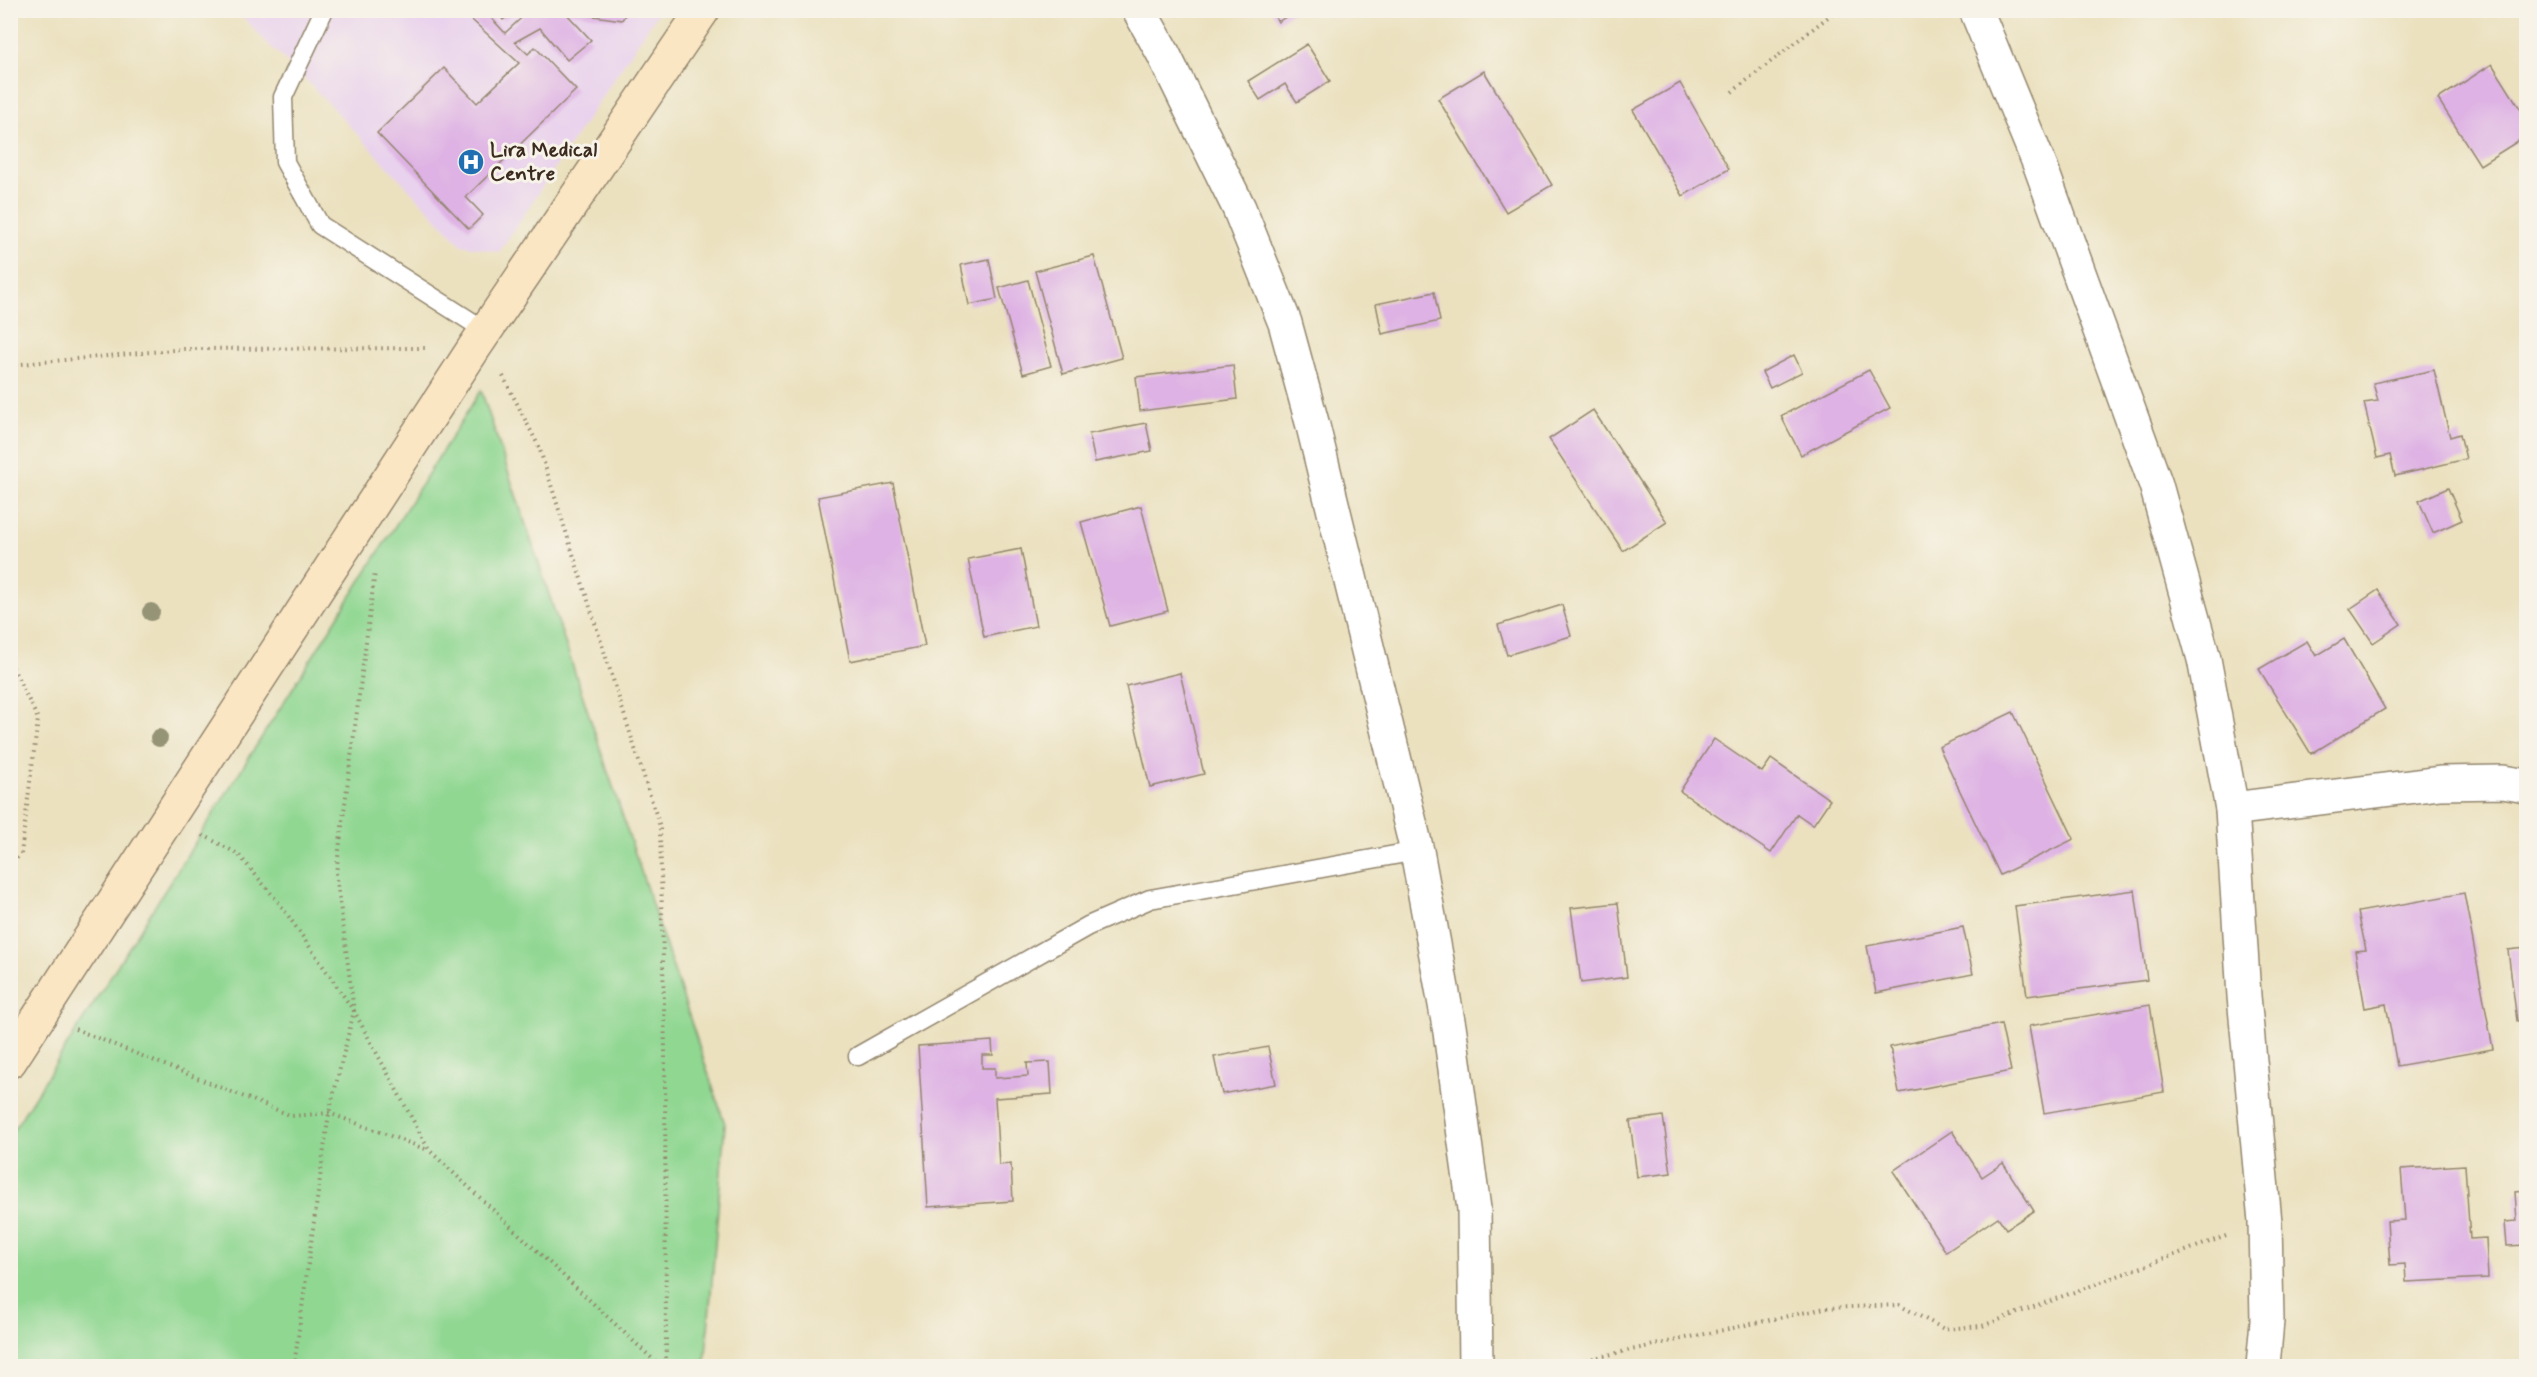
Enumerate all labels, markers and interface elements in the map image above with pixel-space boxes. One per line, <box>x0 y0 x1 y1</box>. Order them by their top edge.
place label: Lira Medical Centre <box>490 136 597 188</box>
hospital icon: Lira Medical Centre <box>456 147 486 177</box>

